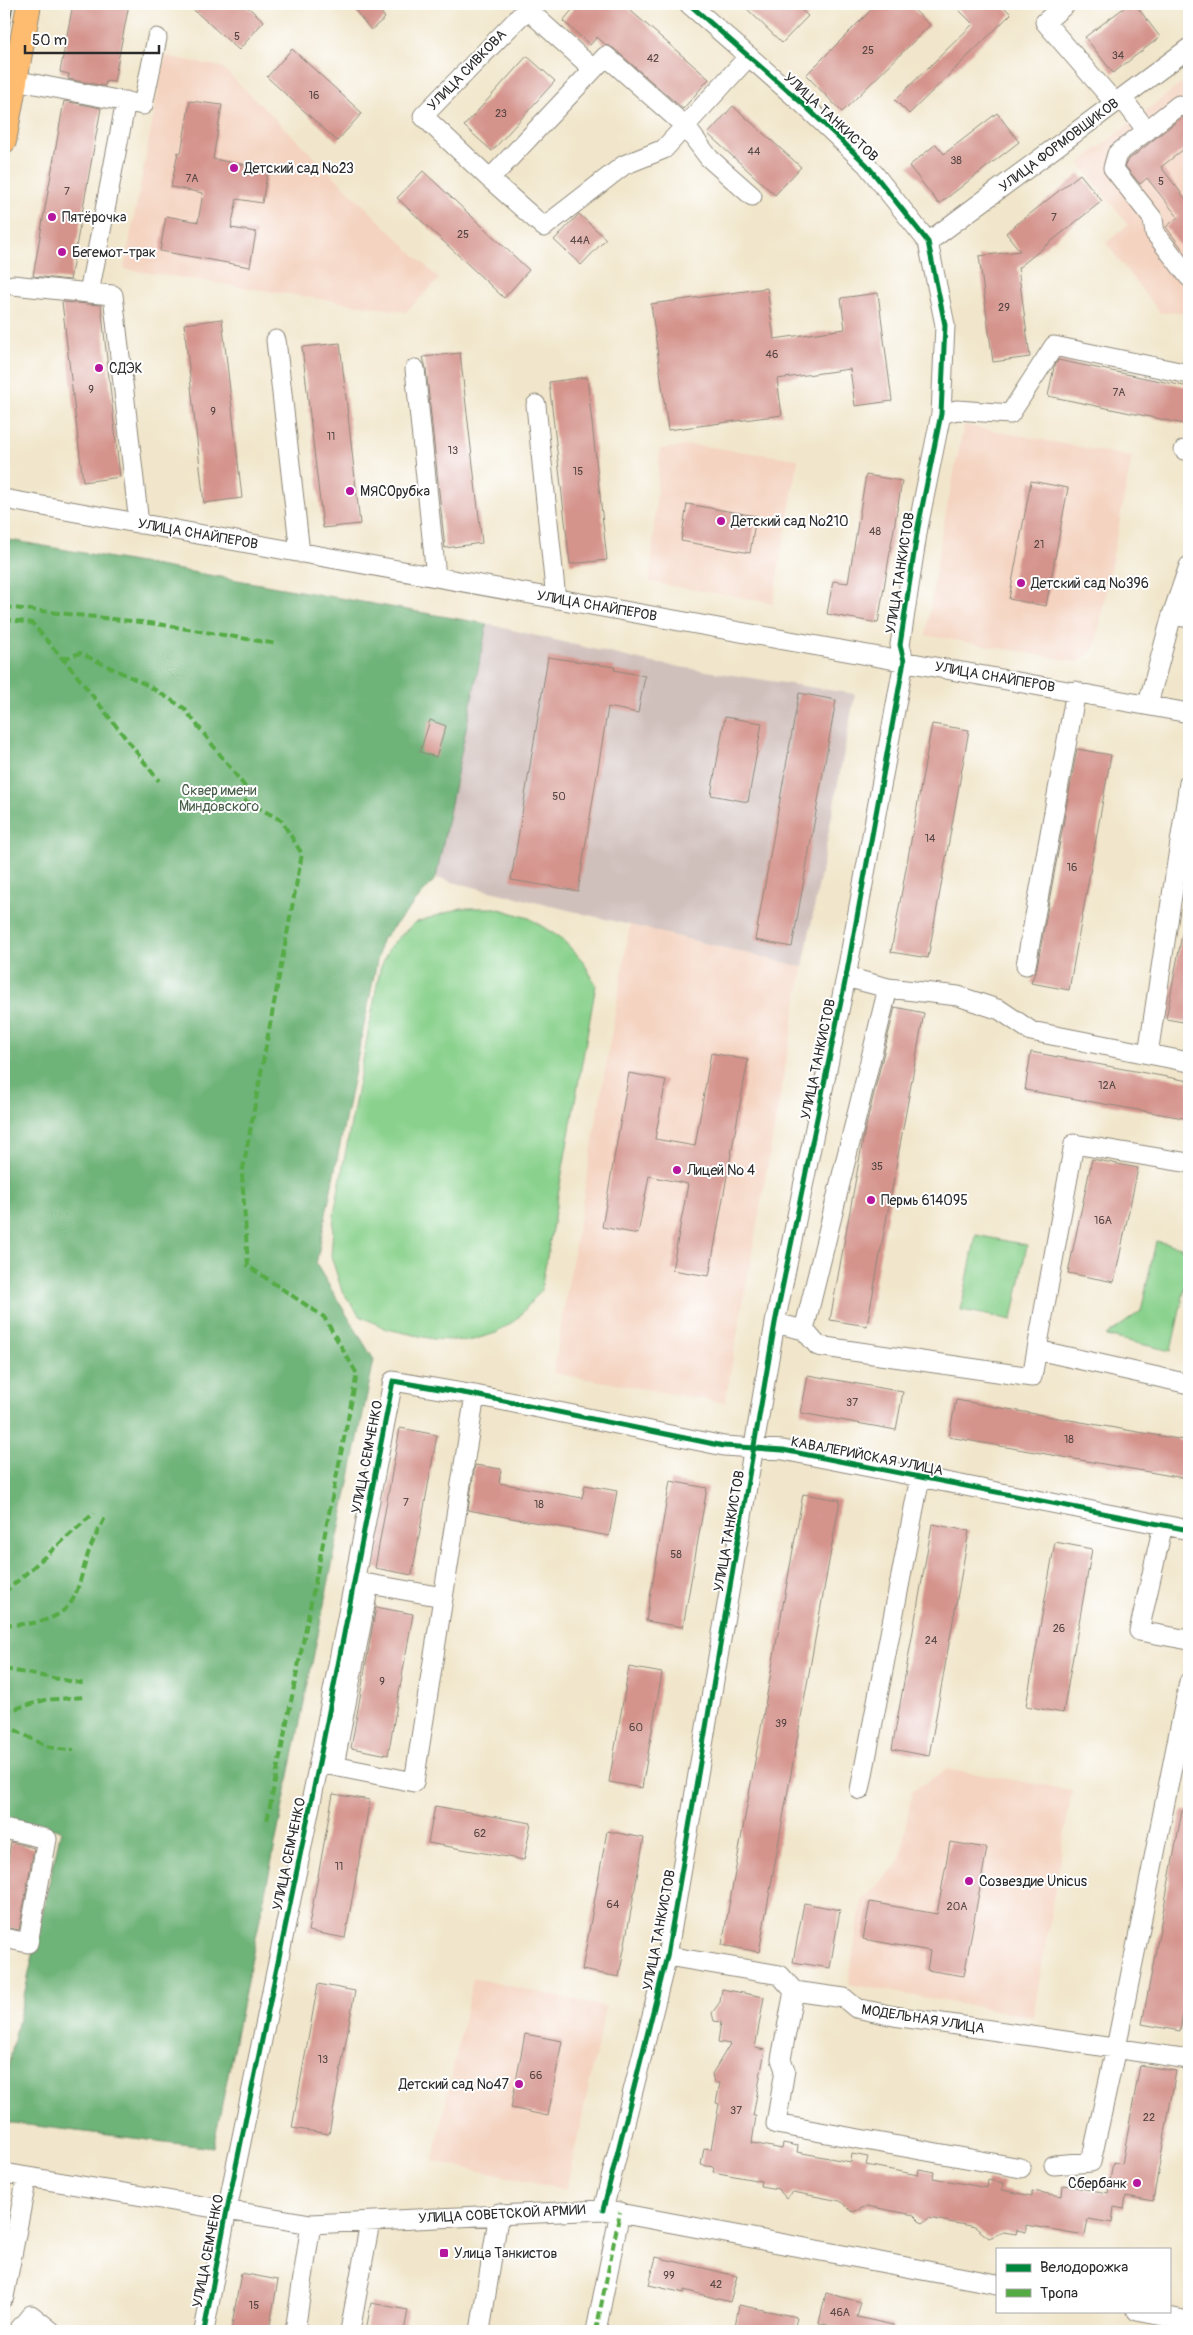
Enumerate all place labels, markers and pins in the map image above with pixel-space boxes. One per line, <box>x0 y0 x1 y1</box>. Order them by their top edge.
place label: Детский сад №23 <box>243 160 354 177</box>
marker: Детский сад №23 <box>228 162 240 174</box>
place label: Пятёрочка <box>62 209 126 226</box>
marker: Пятёрочка <box>46 211 58 223</box>
place label: Бегемот-трак <box>72 244 156 261</box>
marker: Бегемот-трак <box>56 246 68 258</box>
place label: СДЭК <box>109 360 143 377</box>
marker: СДЭК <box>93 362 105 374</box>
place label: МЯСОрубка <box>360 483 430 500</box>
marker: МЯСОрубка <box>344 485 356 497</box>
place label: Детский сад №210 <box>730 513 849 530</box>
marker: Детский сад №210 <box>715 515 727 527</box>
place label: Детский сад №396 <box>1030 575 1149 592</box>
marker: Детский сад №396 <box>1015 577 1027 589</box>
place label: Лицей № 4 <box>686 1162 755 1179</box>
marker: Лицей № 4 <box>671 1164 683 1176</box>
place label: Пермь 614095 <box>881 1192 968 1209</box>
marker: Пермь 614095 <box>865 1194 877 1206</box>
place label: Созвездие Unicus <box>979 1873 1088 1890</box>
marker: Созвездие Unicus <box>963 1875 975 1887</box>
place label: Детский сад №47 <box>398 2076 510 2093</box>
marker: Детский сад №47 <box>513 2078 525 2090</box>
place label: Сбербанк <box>1068 2175 1127 2192</box>
marker: Сбербанк <box>1131 2177 1143 2189</box>
place label: Улица Танкистов <box>454 2245 557 2262</box>
marker: Улица Танкистов <box>438 2247 450 2259</box>

